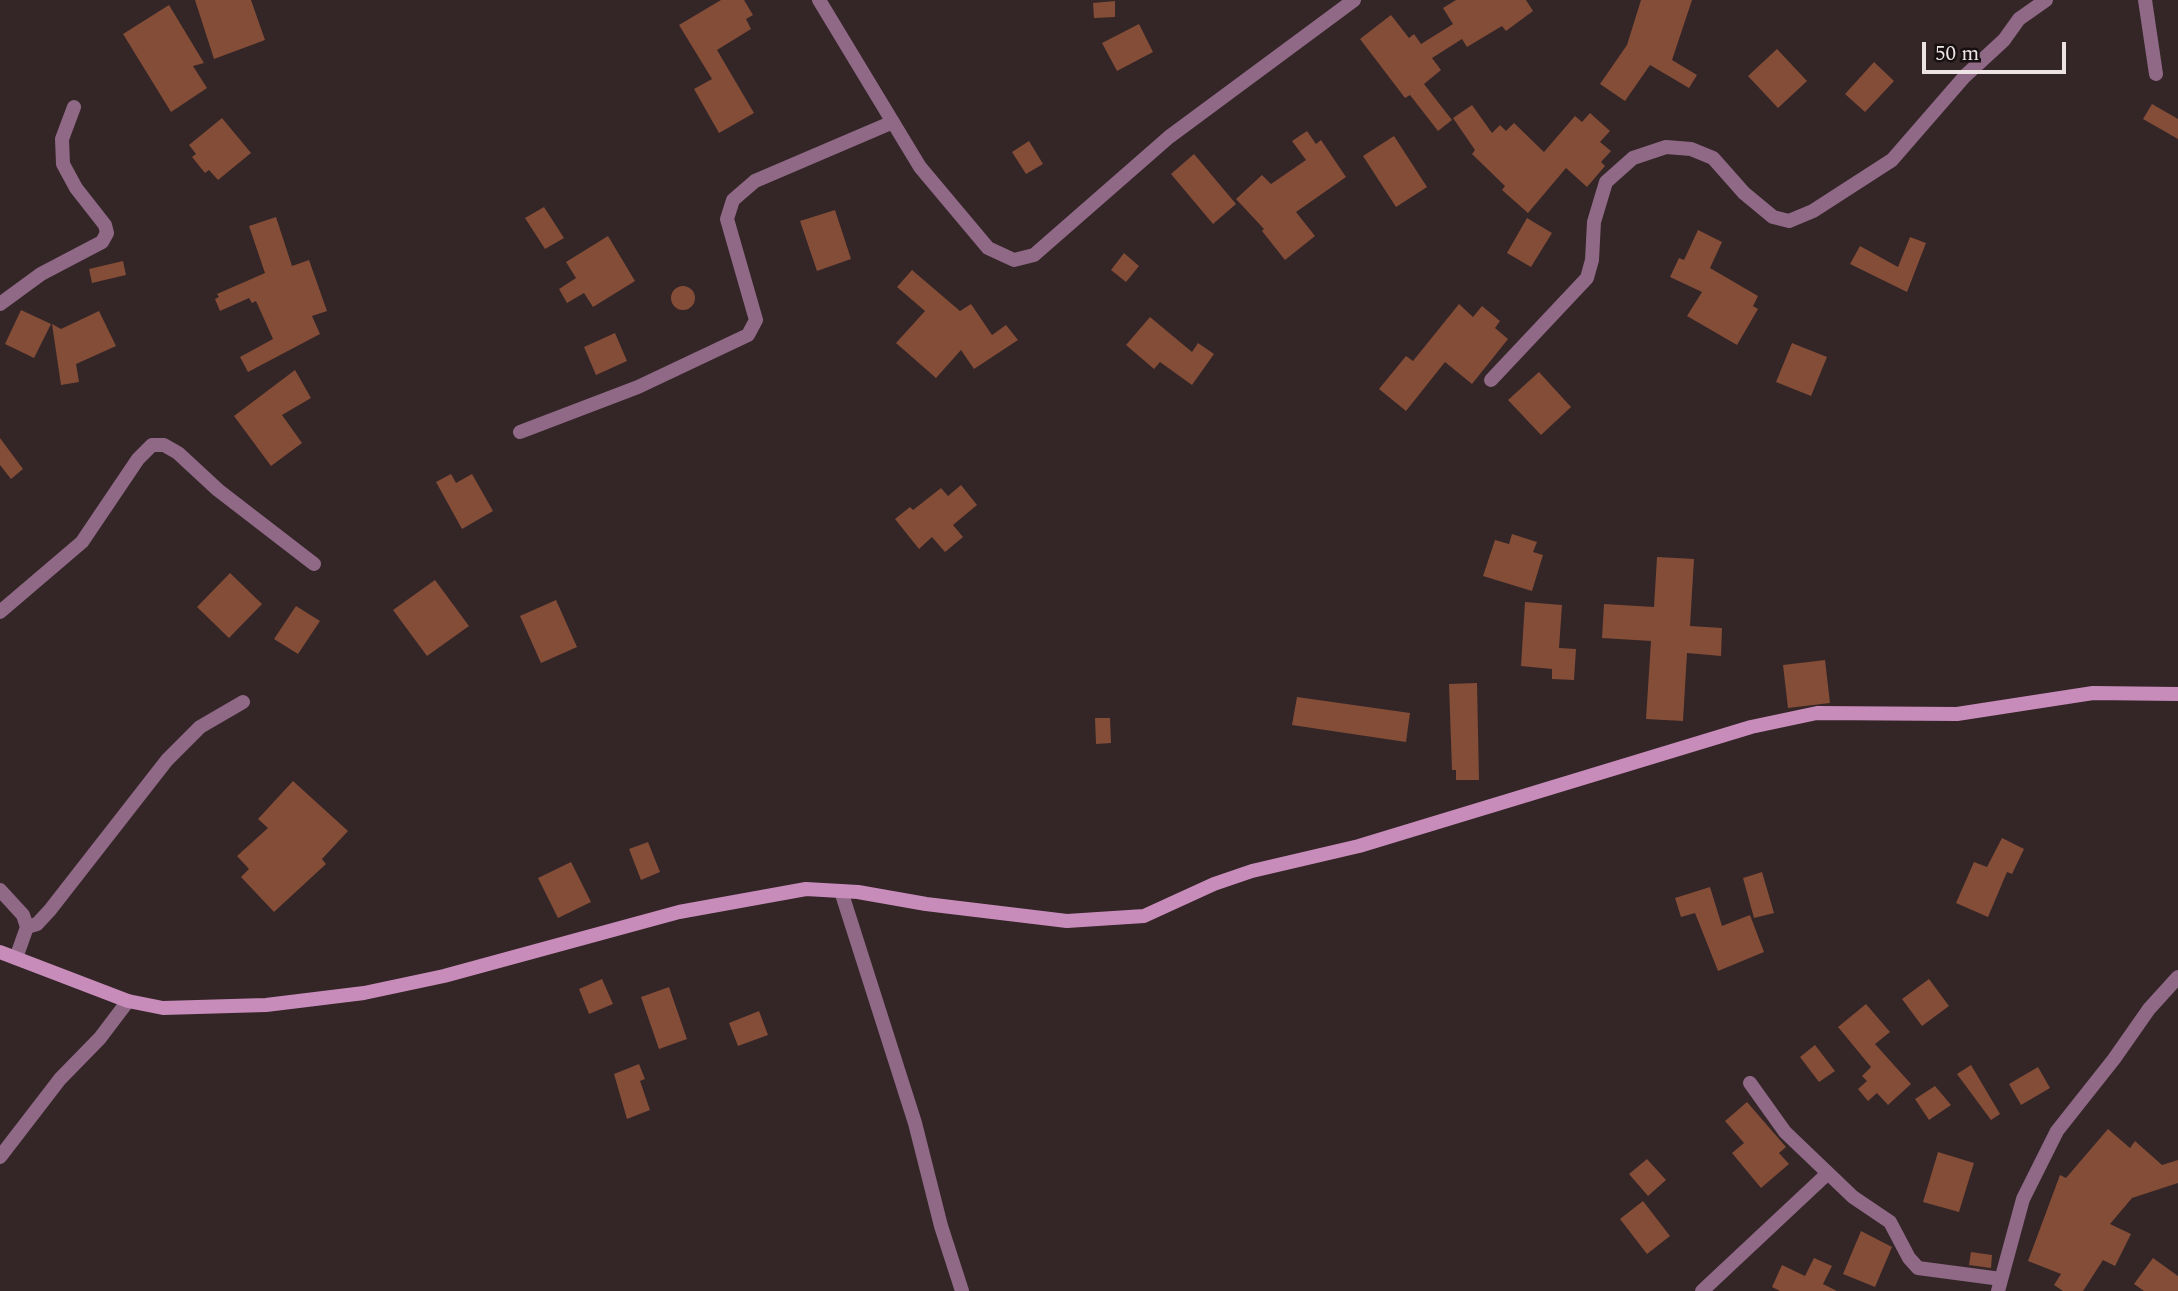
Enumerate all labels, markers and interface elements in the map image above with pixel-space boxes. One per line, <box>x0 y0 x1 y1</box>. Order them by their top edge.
scale bar <box>1926 28 2070 72</box>
text: 50 m <box>1935 38 1979 70</box>

